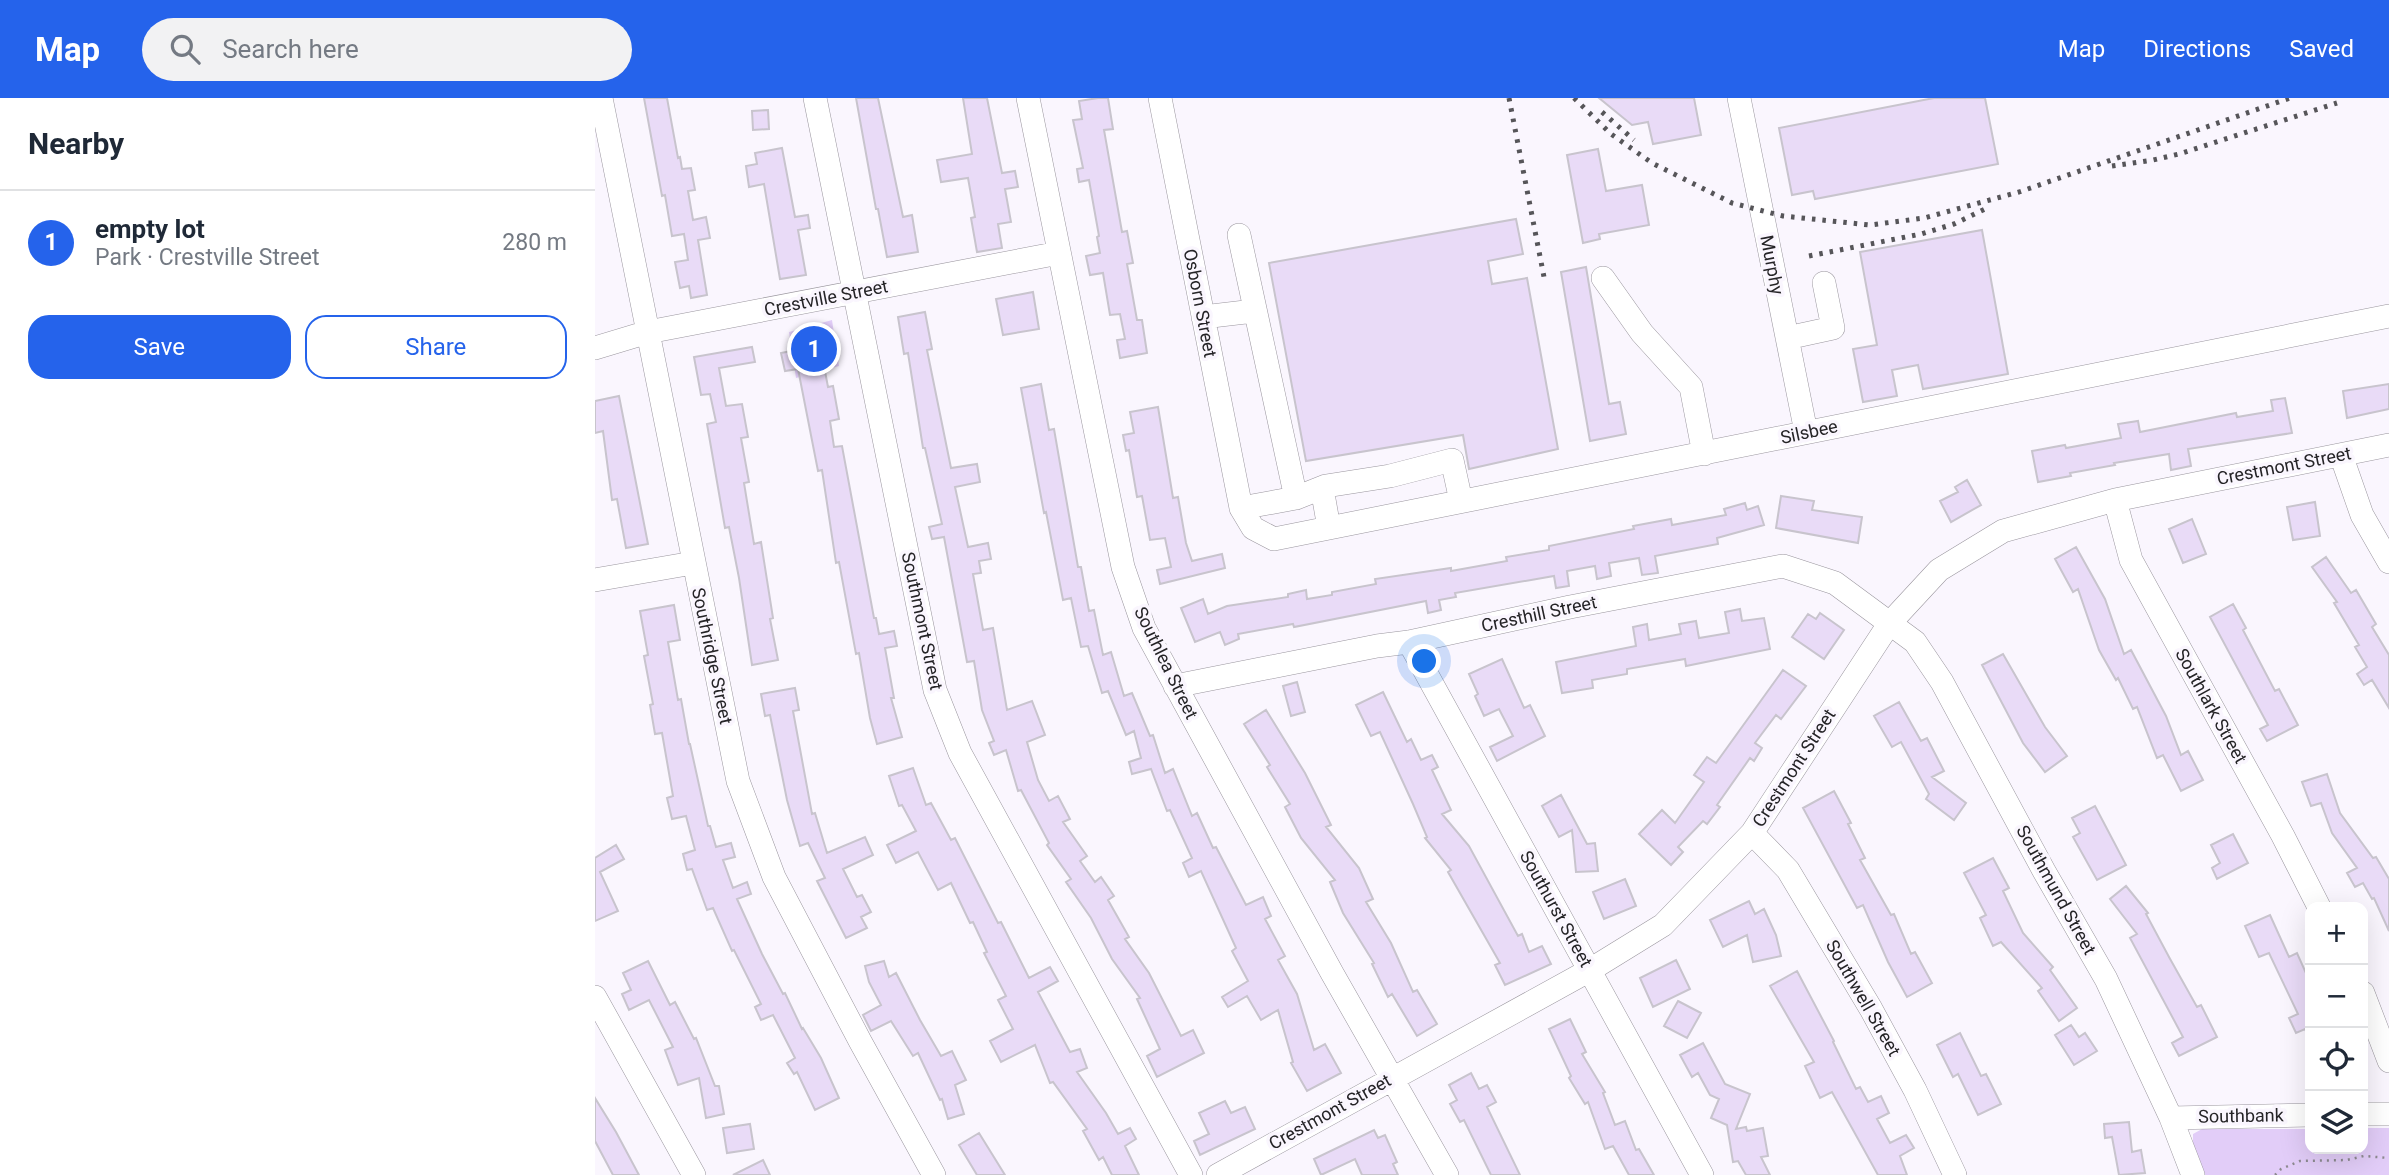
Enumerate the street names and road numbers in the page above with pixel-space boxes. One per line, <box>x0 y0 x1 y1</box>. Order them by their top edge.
street label: Murphy <box>1756 233 1789 297</box>
street label: Osborn Street <box>1180 247 1221 359</box>
street label: Crestville Street <box>762 275 890 320</box>
street label: Silsbee <box>1778 415 1839 448</box>
street label: Crestmont Street <box>2215 442 2353 489</box>
street label: Southmont Street <box>898 550 947 692</box>
street label: Southridge Street <box>688 586 737 726</box>
street label: Cresthill Street <box>1479 591 1599 636</box>
street label: Southlea Street <box>1130 603 1203 722</box>
street label: Southlark Street <box>2171 645 2252 767</box>
street label: Crestmont Street <box>1748 705 1840 831</box>
street label: Southmund Street <box>2012 822 2101 958</box>
street label: Southurst Street <box>1516 847 1597 971</box>
street label: Southwell Street <box>1822 936 1905 1060</box>
street label: Crestmont Street <box>1265 1069 1395 1154</box>
street label: Southbank <box>2198 1104 2285 1127</box>

